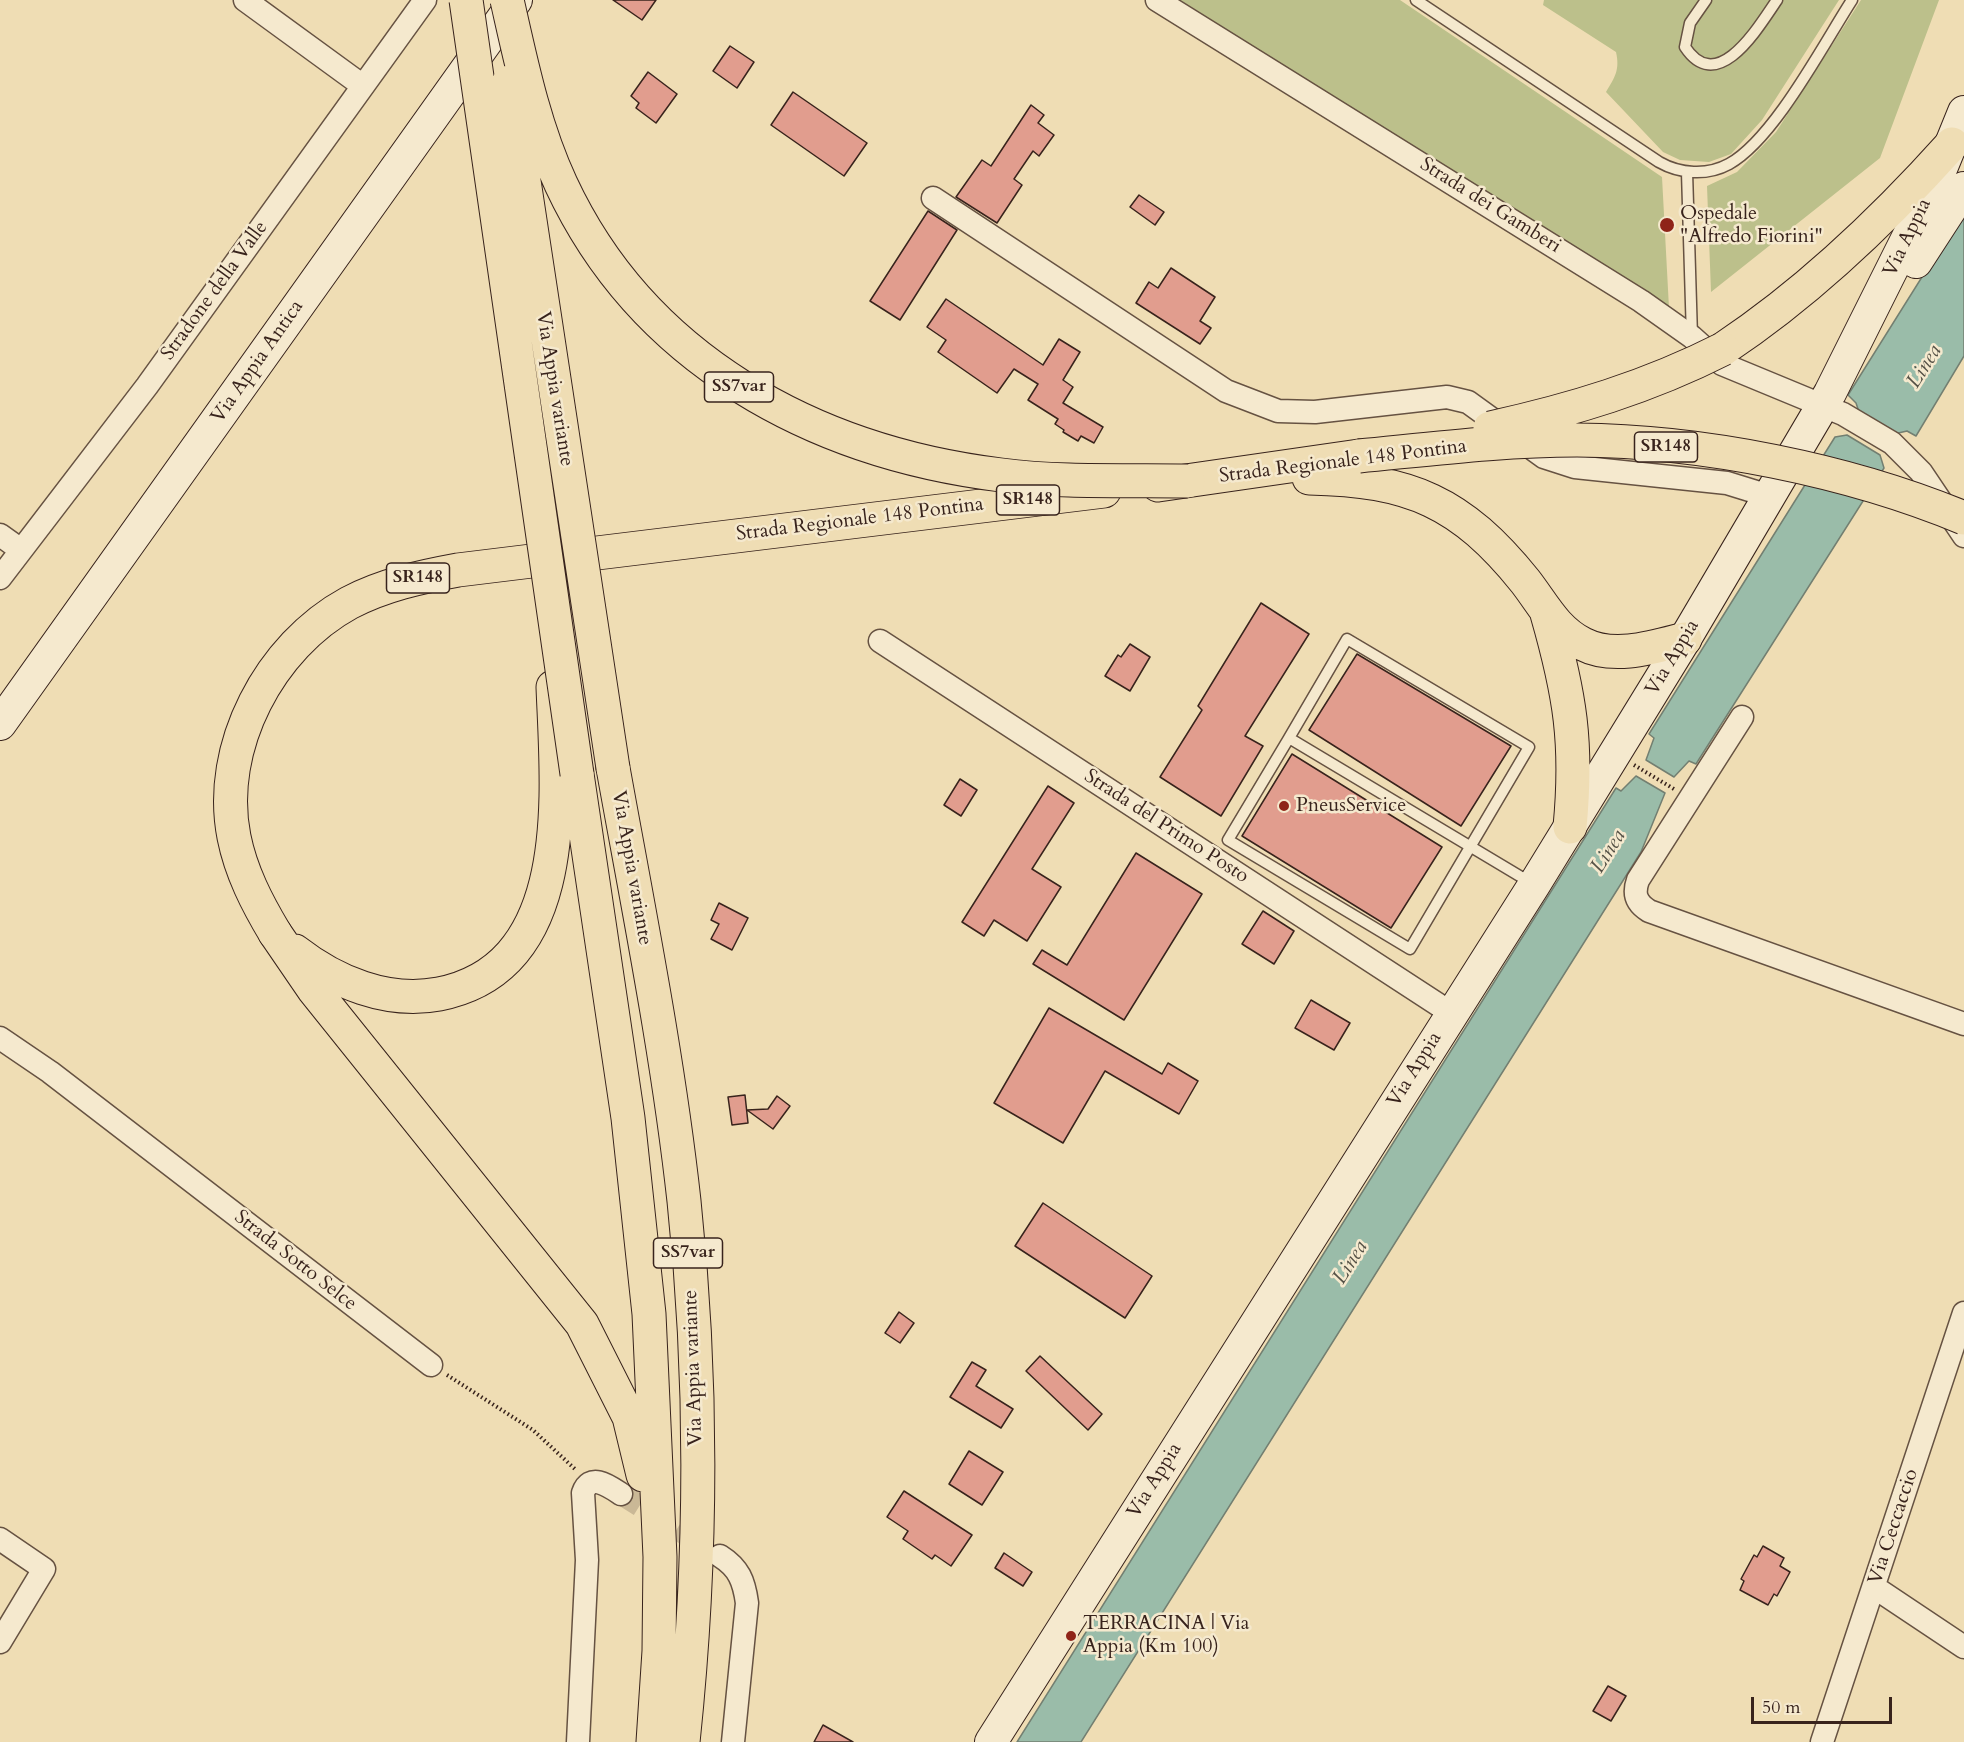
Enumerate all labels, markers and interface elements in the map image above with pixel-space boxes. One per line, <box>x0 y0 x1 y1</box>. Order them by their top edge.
street label: Strada dei Gamberi <box>1415 153 1565 259</box>
street label: Via Appia <box>1879 195 1937 281</box>
place label: Ospedale "Alfredo Fiorini" <box>1680 202 1823 249</box>
marker: Ospedale "Alfredo Fiorini" <box>1658 216 1676 234</box>
street label: Stradone della Valle <box>156 217 274 365</box>
street label: Via Appia Antica <box>207 296 309 428</box>
street label: Via Appia variante <box>530 310 578 468</box>
water label: Linea <box>1902 341 1948 393</box>
road number: SS7var <box>704 372 774 402</box>
road number: SR148 <box>1634 432 1698 462</box>
street label: Strada Regionale 148 Pontina <box>1218 435 1468 489</box>
road number: SR148 <box>996 485 1060 515</box>
street label: Strada Regionale 148 Pontina <box>735 493 985 547</box>
road number: SR148 <box>386 563 450 593</box>
street label: Via Appia <box>1641 616 1705 700</box>
street label: Strada del Primo Posto <box>1079 765 1253 889</box>
street label: Via Appia variante <box>606 789 656 947</box>
place label: PneusService <box>1296 794 1406 818</box>
marker: PneusService <box>1277 799 1291 813</box>
water label: Linea <box>1586 826 1632 878</box>
street label: Via Appia <box>1383 1028 1447 1112</box>
street label: Strada Sotto Selce <box>229 1206 361 1316</box>
water label: Linea <box>1328 1237 1374 1289</box>
road number: SS7var <box>654 1238 722 1268</box>
street label: Via Appia variante <box>679 1289 709 1447</box>
street label: Via Appia <box>1123 1439 1187 1523</box>
street label: Via Ceccaccio <box>1864 1466 1924 1588</box>
place label: TERRACINA | Via Appia (Km 100) <box>1083 1612 1249 1659</box>
marker: TERRACINA | Via Appia (Km 100) <box>1064 1629 1078 1643</box>
scale bar <box>1754 1685 1895 1723</box>
text: 50 m <box>1762 1695 1801 1720</box>

